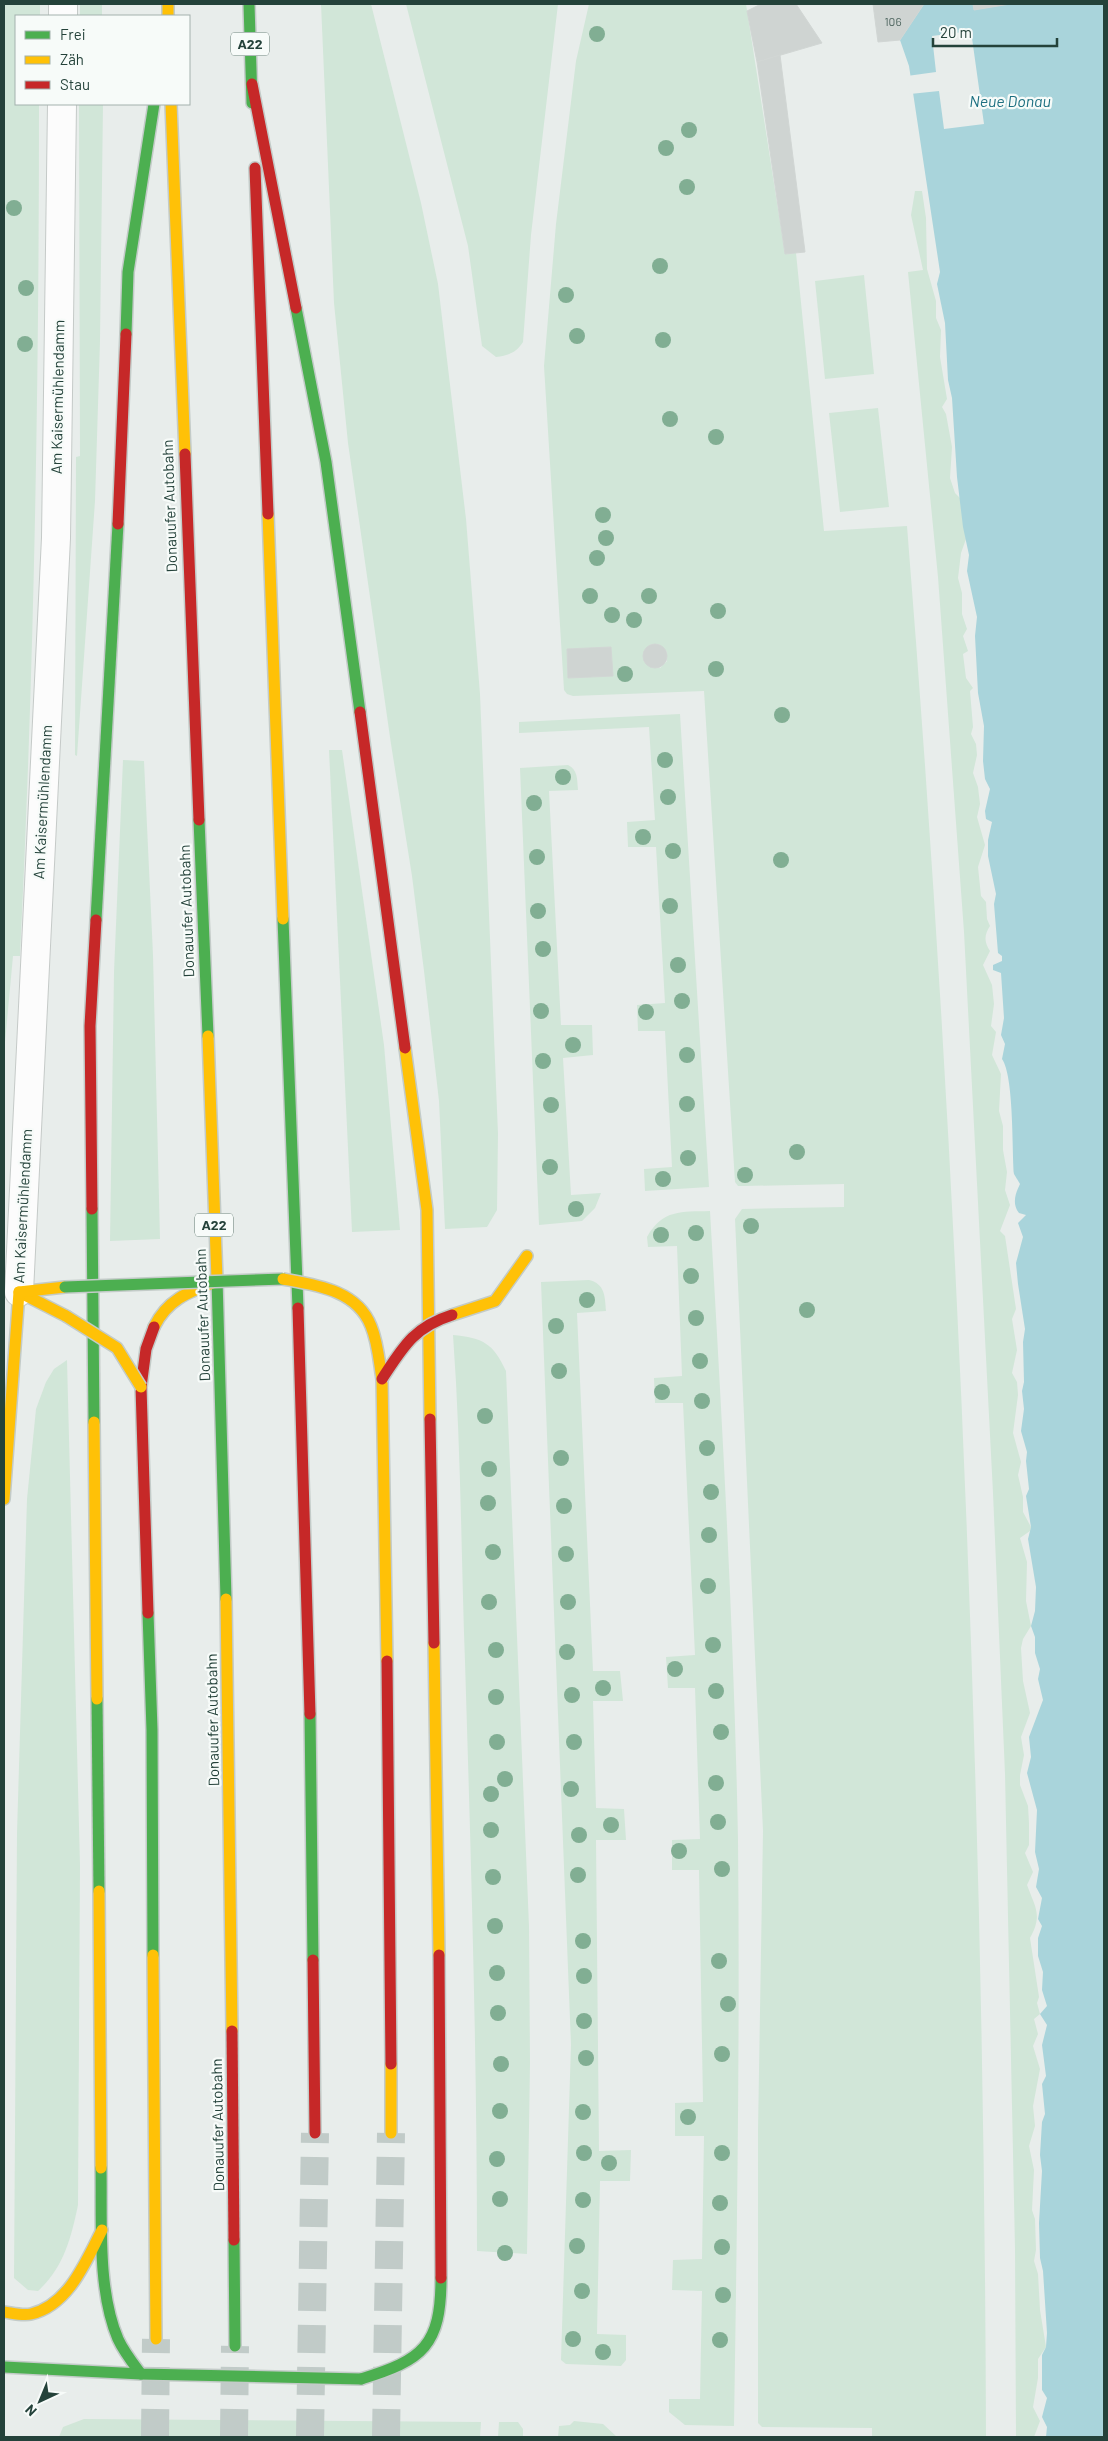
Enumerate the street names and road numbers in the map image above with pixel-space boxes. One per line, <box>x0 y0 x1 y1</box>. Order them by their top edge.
road number: A22 <box>231 33 269 56</box>
street label: Am Kaisermühlendamm <box>47 320 67 474</box>
street label: Donauufer Autobahn <box>158 439 180 573</box>
street label: Am Kaisermühlendamm <box>29 724 55 880</box>
street label: Donauufer Autobahn <box>175 844 197 978</box>
street label: Am Kaisermühlendamm <box>9 1128 35 1284</box>
road number: A22 <box>195 1214 233 1236</box>
street label: Donauufer Autobahn <box>191 1248 213 1382</box>
street label: Donauufer Autobahn <box>202 1653 222 1787</box>
street label: Donauufer Autobahn <box>207 2058 227 2192</box>

